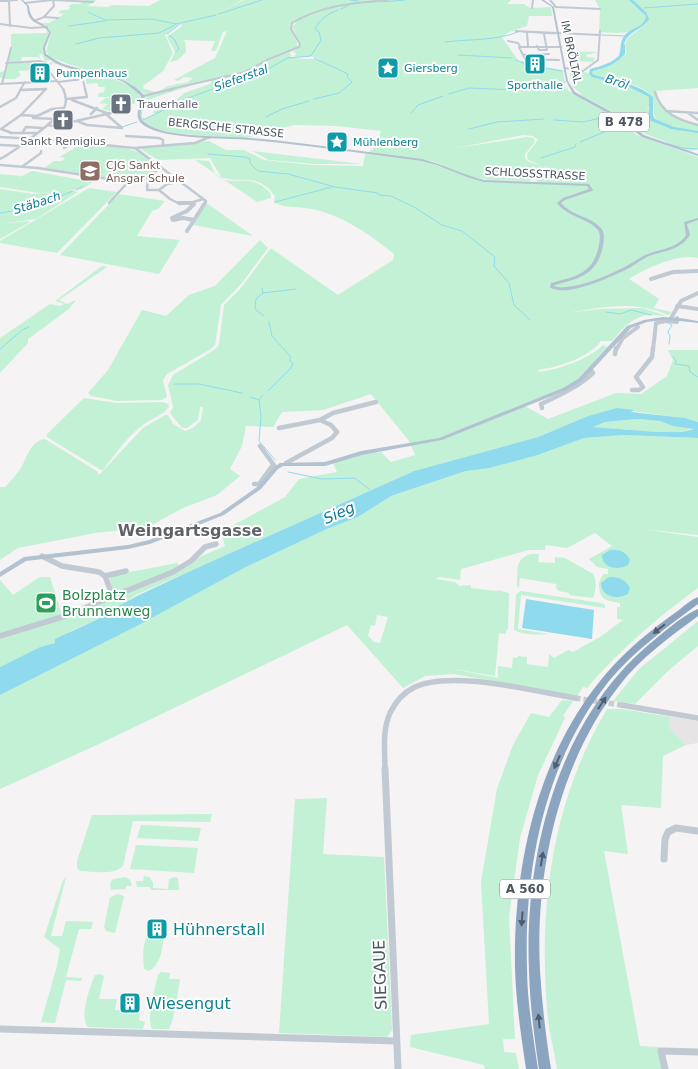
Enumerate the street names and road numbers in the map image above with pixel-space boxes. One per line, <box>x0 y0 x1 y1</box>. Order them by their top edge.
street label: IM BRÖLTAL <box>558 19 584 86</box>
road number: B 478 <box>599 112 649 132</box>
street label: BERGISCHE STRASSE <box>167 115 285 141</box>
street label: SCHLOSSSTRASSE <box>484 165 586 183</box>
road number: A 560 <box>500 880 550 899</box>
street label: SIEGAUE <box>369 940 391 1010</box>

